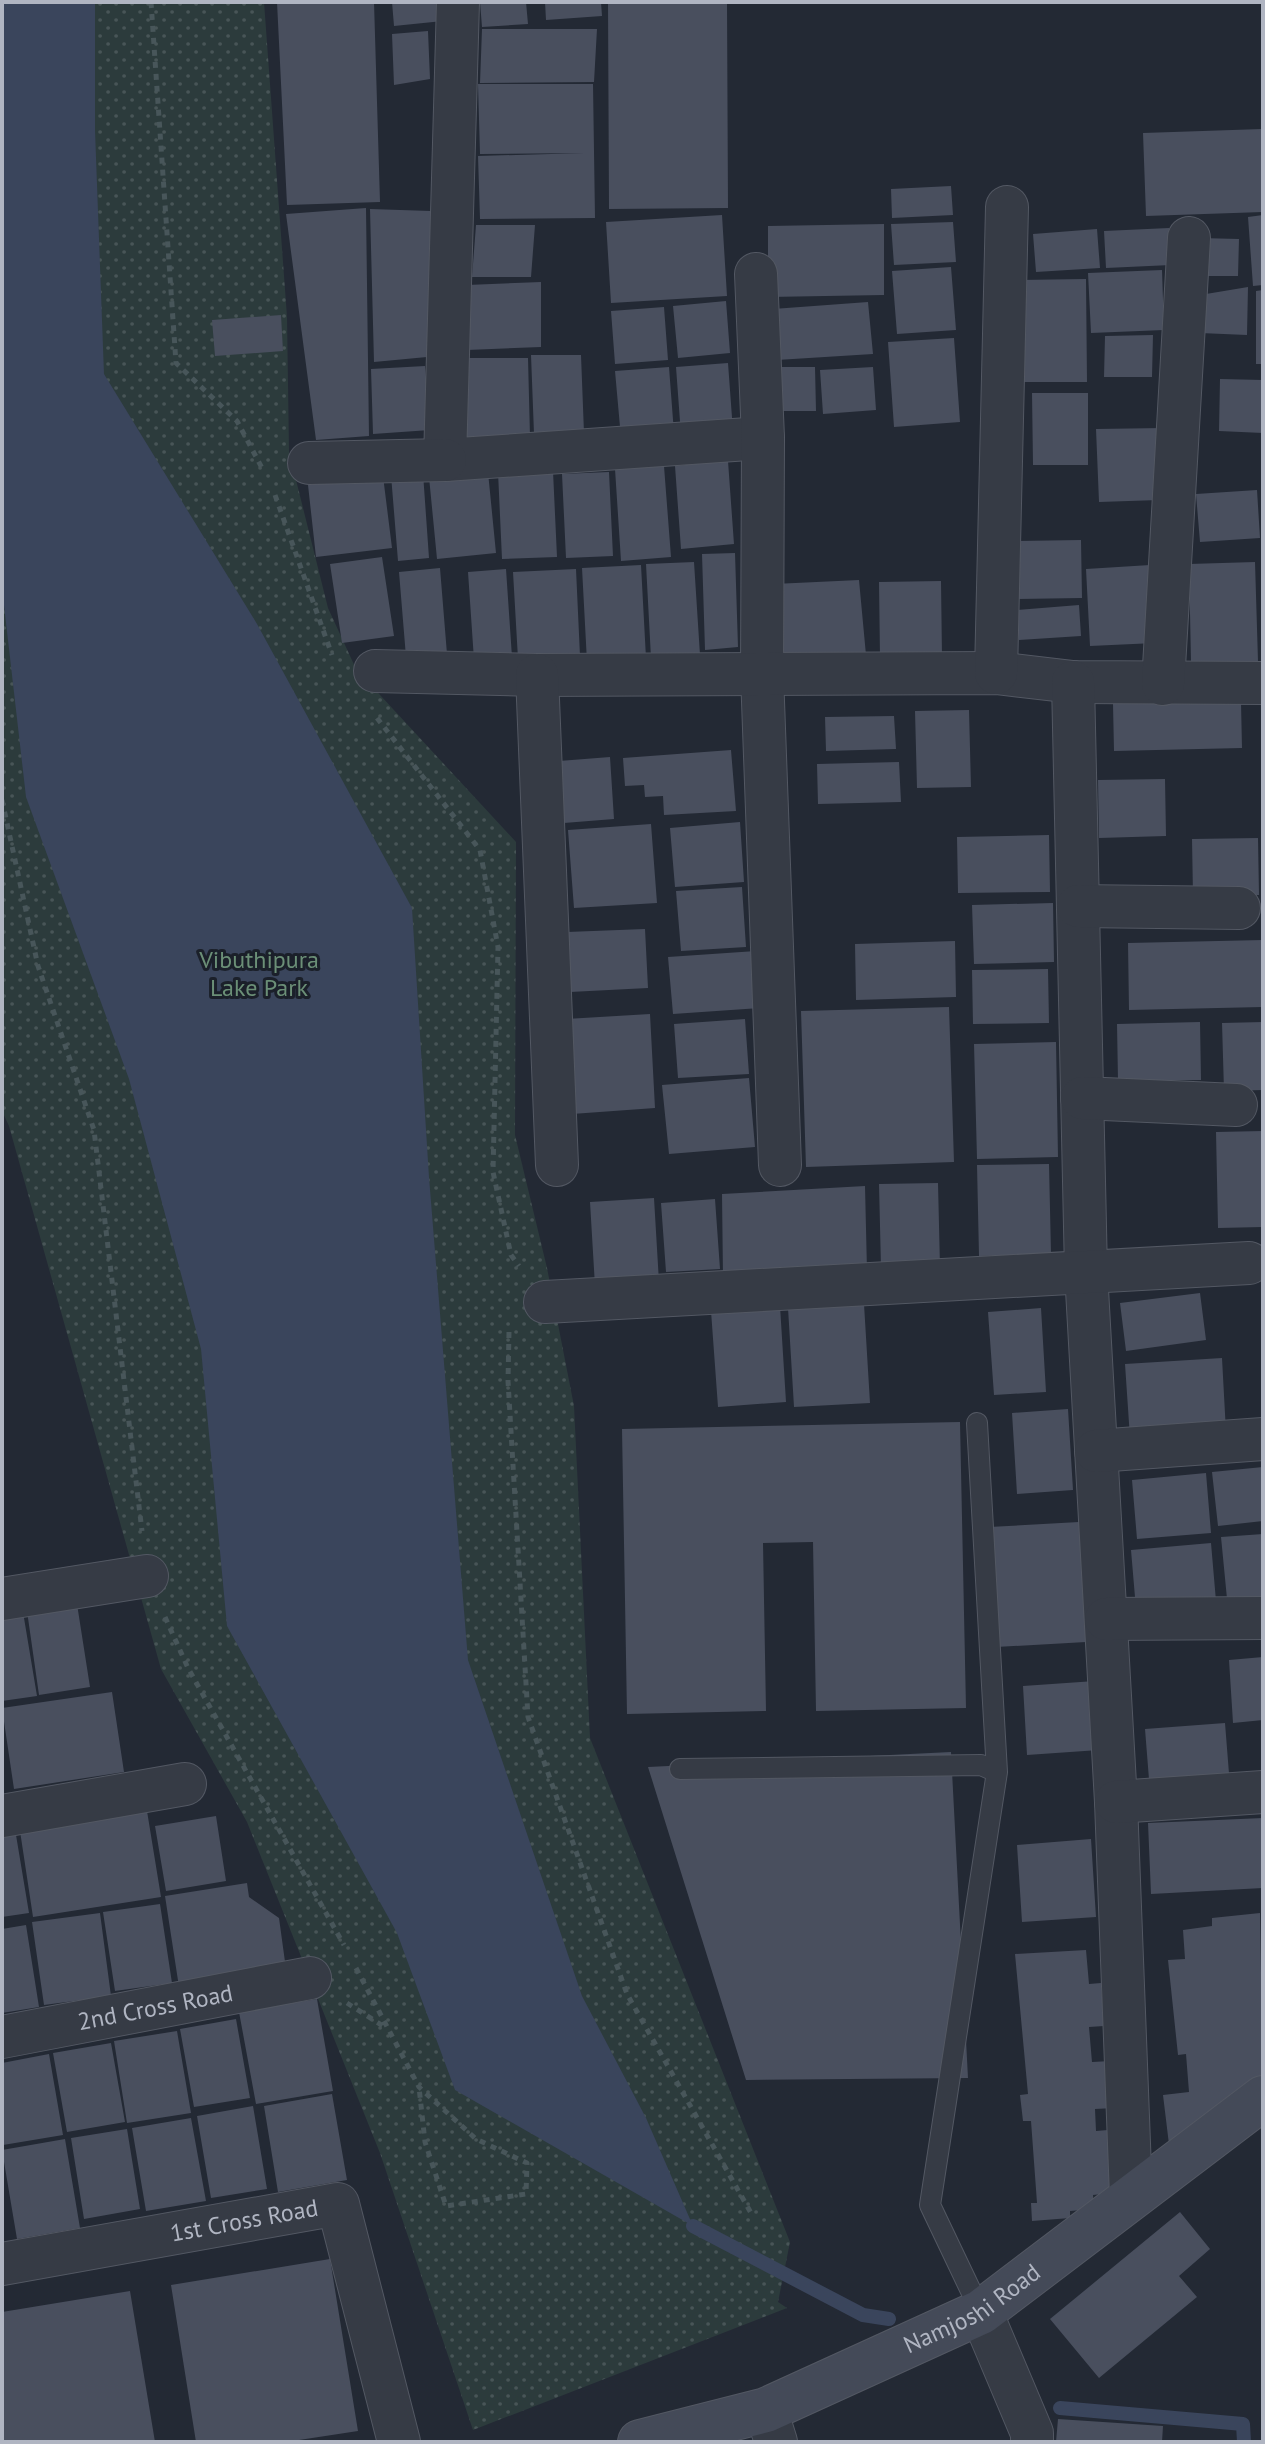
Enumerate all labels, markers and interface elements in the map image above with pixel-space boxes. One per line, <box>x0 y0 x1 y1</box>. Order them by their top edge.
park label: Vibuthipura Lake Park <box>198 944 319 1003</box>
street label: 2nd Cross Road <box>75 1977 235 2037</box>
street label: 1st Cross Road <box>168 2192 320 2249</box>
street label: Namjoshi Road <box>899 2257 1046 2360</box>

